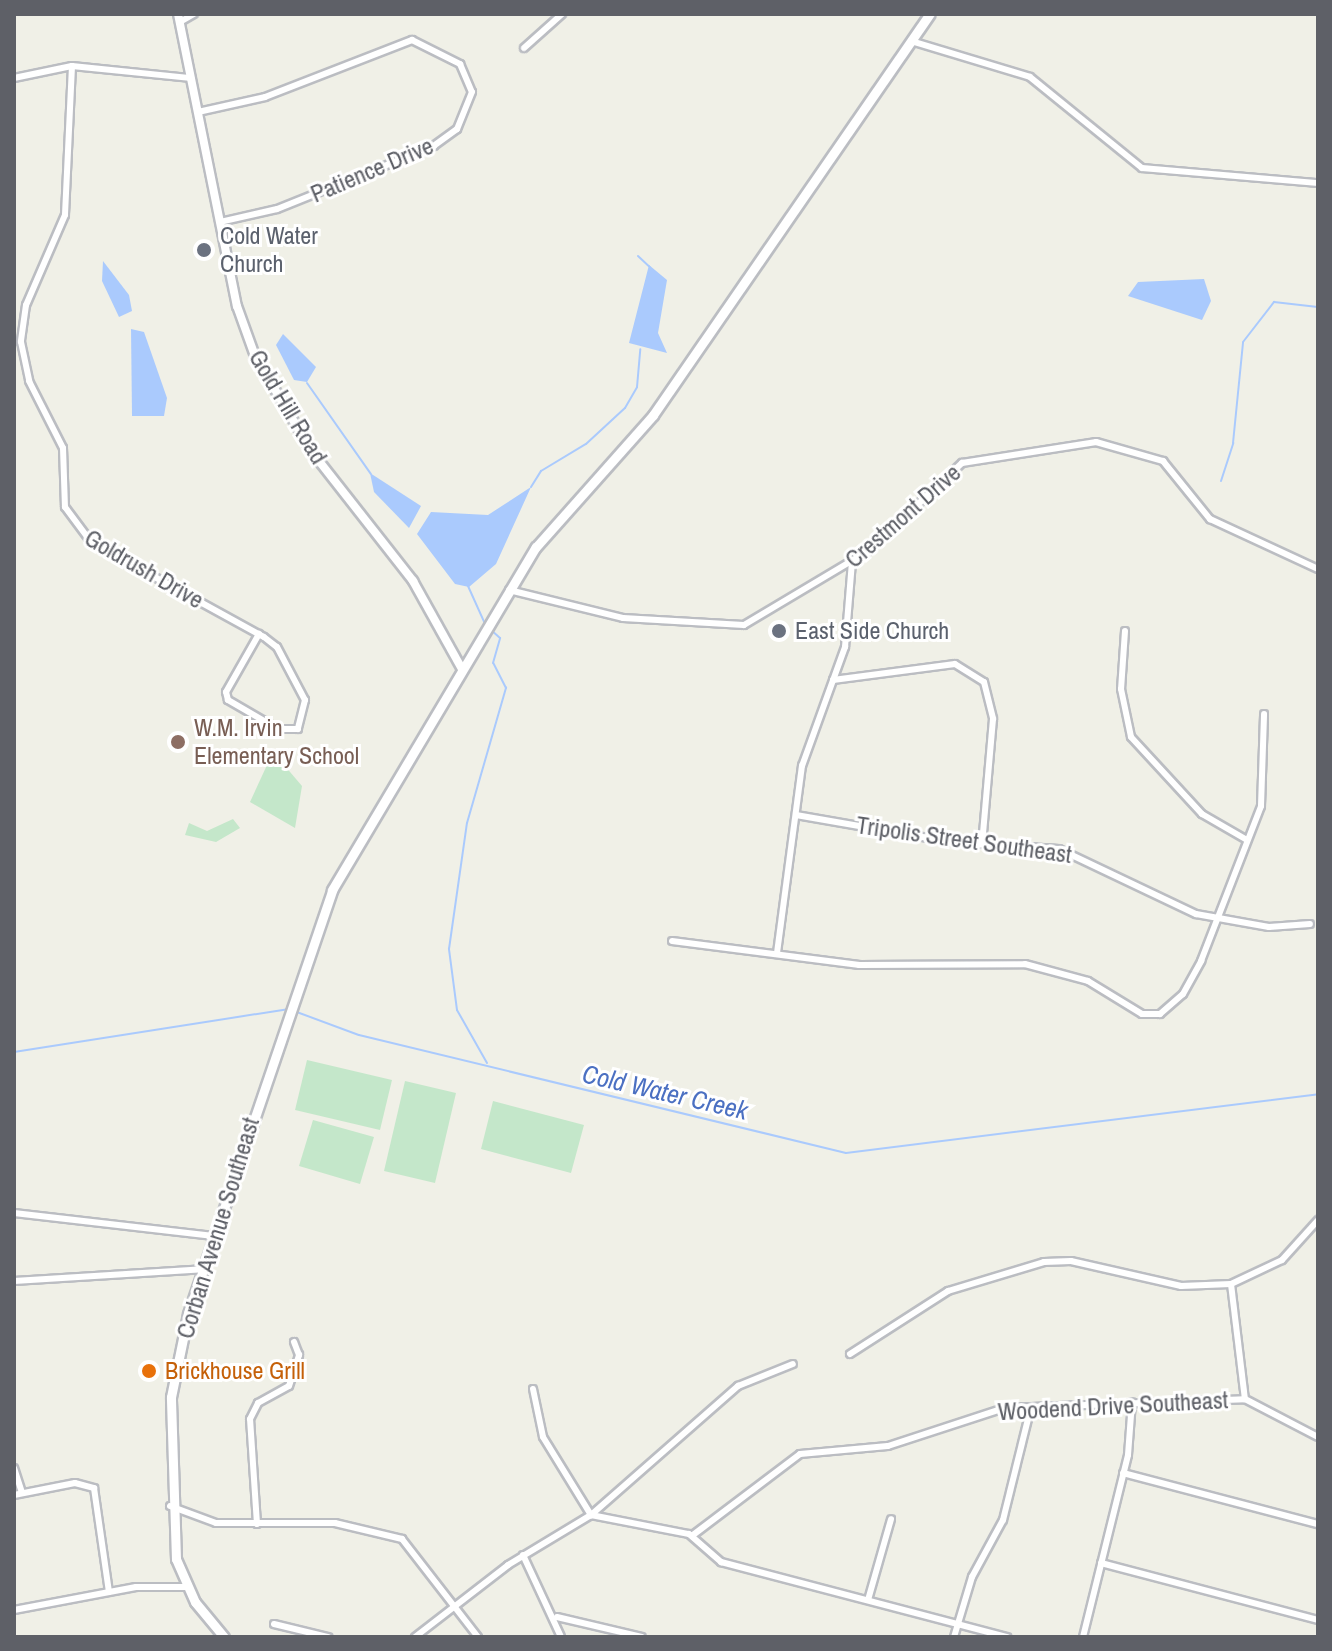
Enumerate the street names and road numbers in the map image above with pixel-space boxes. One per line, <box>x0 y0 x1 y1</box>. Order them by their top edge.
street label: Patience Drive <box>306 131 438 209</box>
street label: Gold Hill Road <box>243 345 333 469</box>
street label: Crestmont Drive <box>839 458 967 574</box>
street label: Goldrush Drive <box>79 523 209 615</box>
street label: Tripolis Street Southeast <box>855 811 1073 869</box>
street label: Corban Avenue Southeast <box>171 1114 265 1342</box>
street label: Woodend Drive Southeast <box>997 1386 1229 1426</box>

